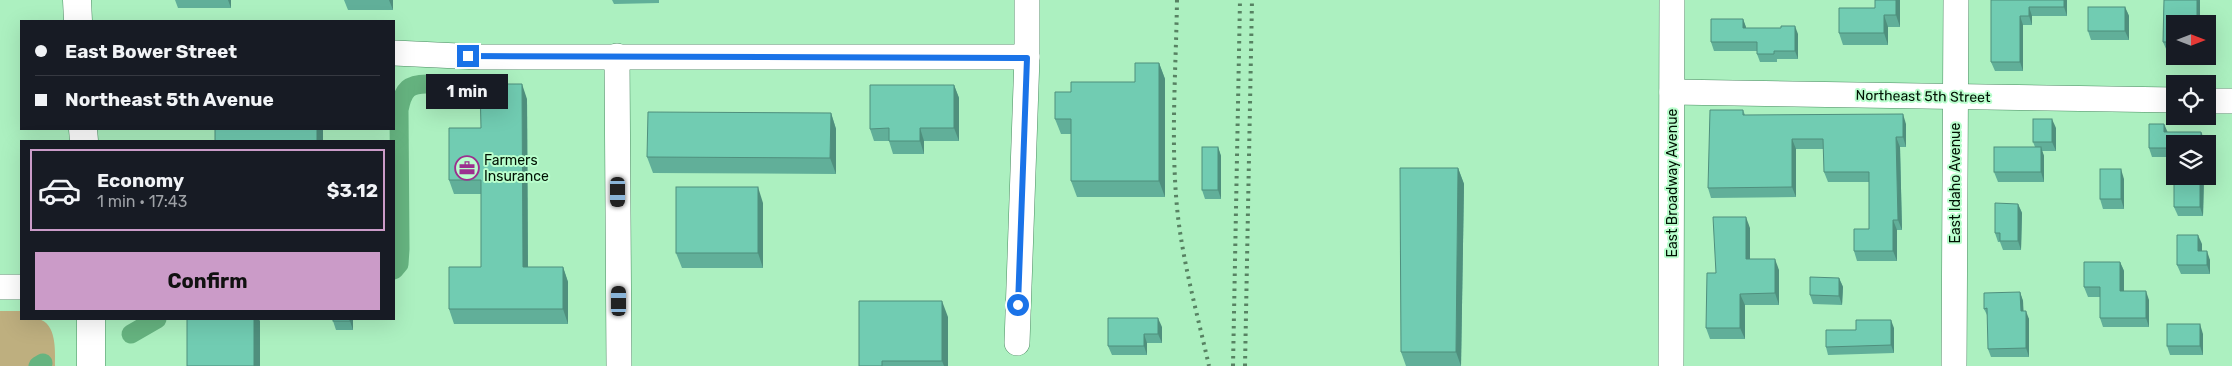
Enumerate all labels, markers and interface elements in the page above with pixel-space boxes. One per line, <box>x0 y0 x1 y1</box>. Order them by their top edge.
north arrow <box>2166 15 2216 65</box>
map controls <box>2166 15 2216 185</box>
text: East Bower Street <box>65 40 237 63</box>
route end <box>457 45 479 67</box>
callout: 1 min <box>427 74 509 108</box>
button: locate <box>2166 75 2216 125</box>
text: 1 min <box>447 82 487 101</box>
street label: Northeast 5th Street <box>1855 87 1991 106</box>
text: Northeast 5th Avenue <box>65 88 274 111</box>
street label: East Broadway Avenue <box>1664 108 1681 257</box>
street label: East Idaho Avenue <box>1947 122 1964 243</box>
button: layers <box>2166 135 2216 185</box>
place label: Farmers Insurance <box>484 152 549 185</box>
office icon: Farmers Insurance <box>454 155 480 181</box>
icon: car <box>37 168 82 213</box>
text: Economy <box>97 169 184 192</box>
car <box>610 177 625 207</box>
text: $3.12 <box>327 179 378 202</box>
text: 1 min · 17:43 <box>97 192 187 211</box>
button: Confirm <box>35 252 380 310</box>
car <box>611 286 626 316</box>
route start <box>1007 294 1029 316</box>

